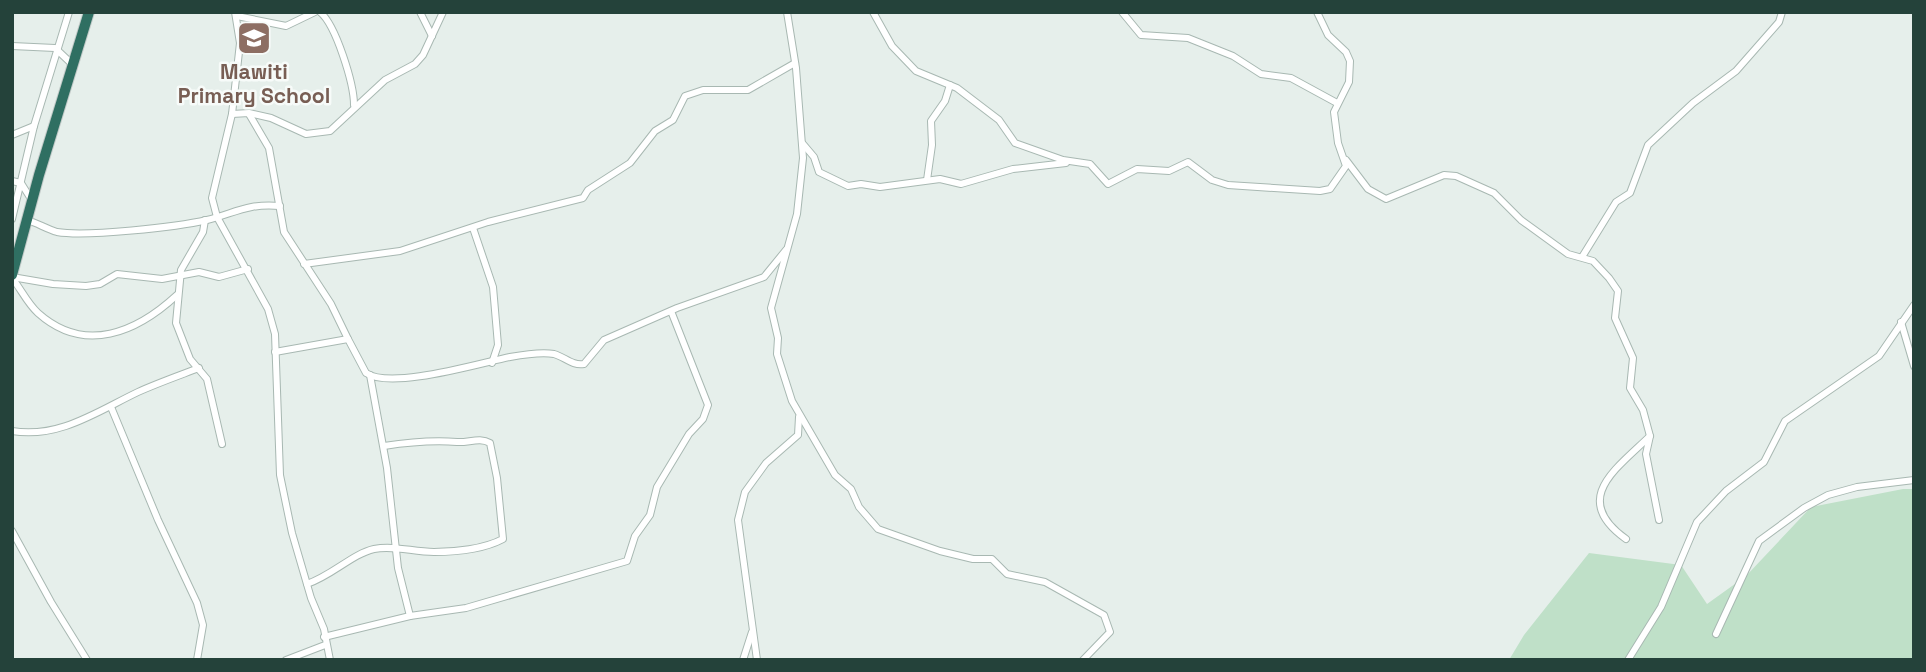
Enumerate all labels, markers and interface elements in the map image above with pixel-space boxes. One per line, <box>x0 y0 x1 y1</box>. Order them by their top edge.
school or university icon: Mawiti Primary School <box>235 19 273 57</box>
place label: Mawiti Primary School <box>178 58 330 109</box>

